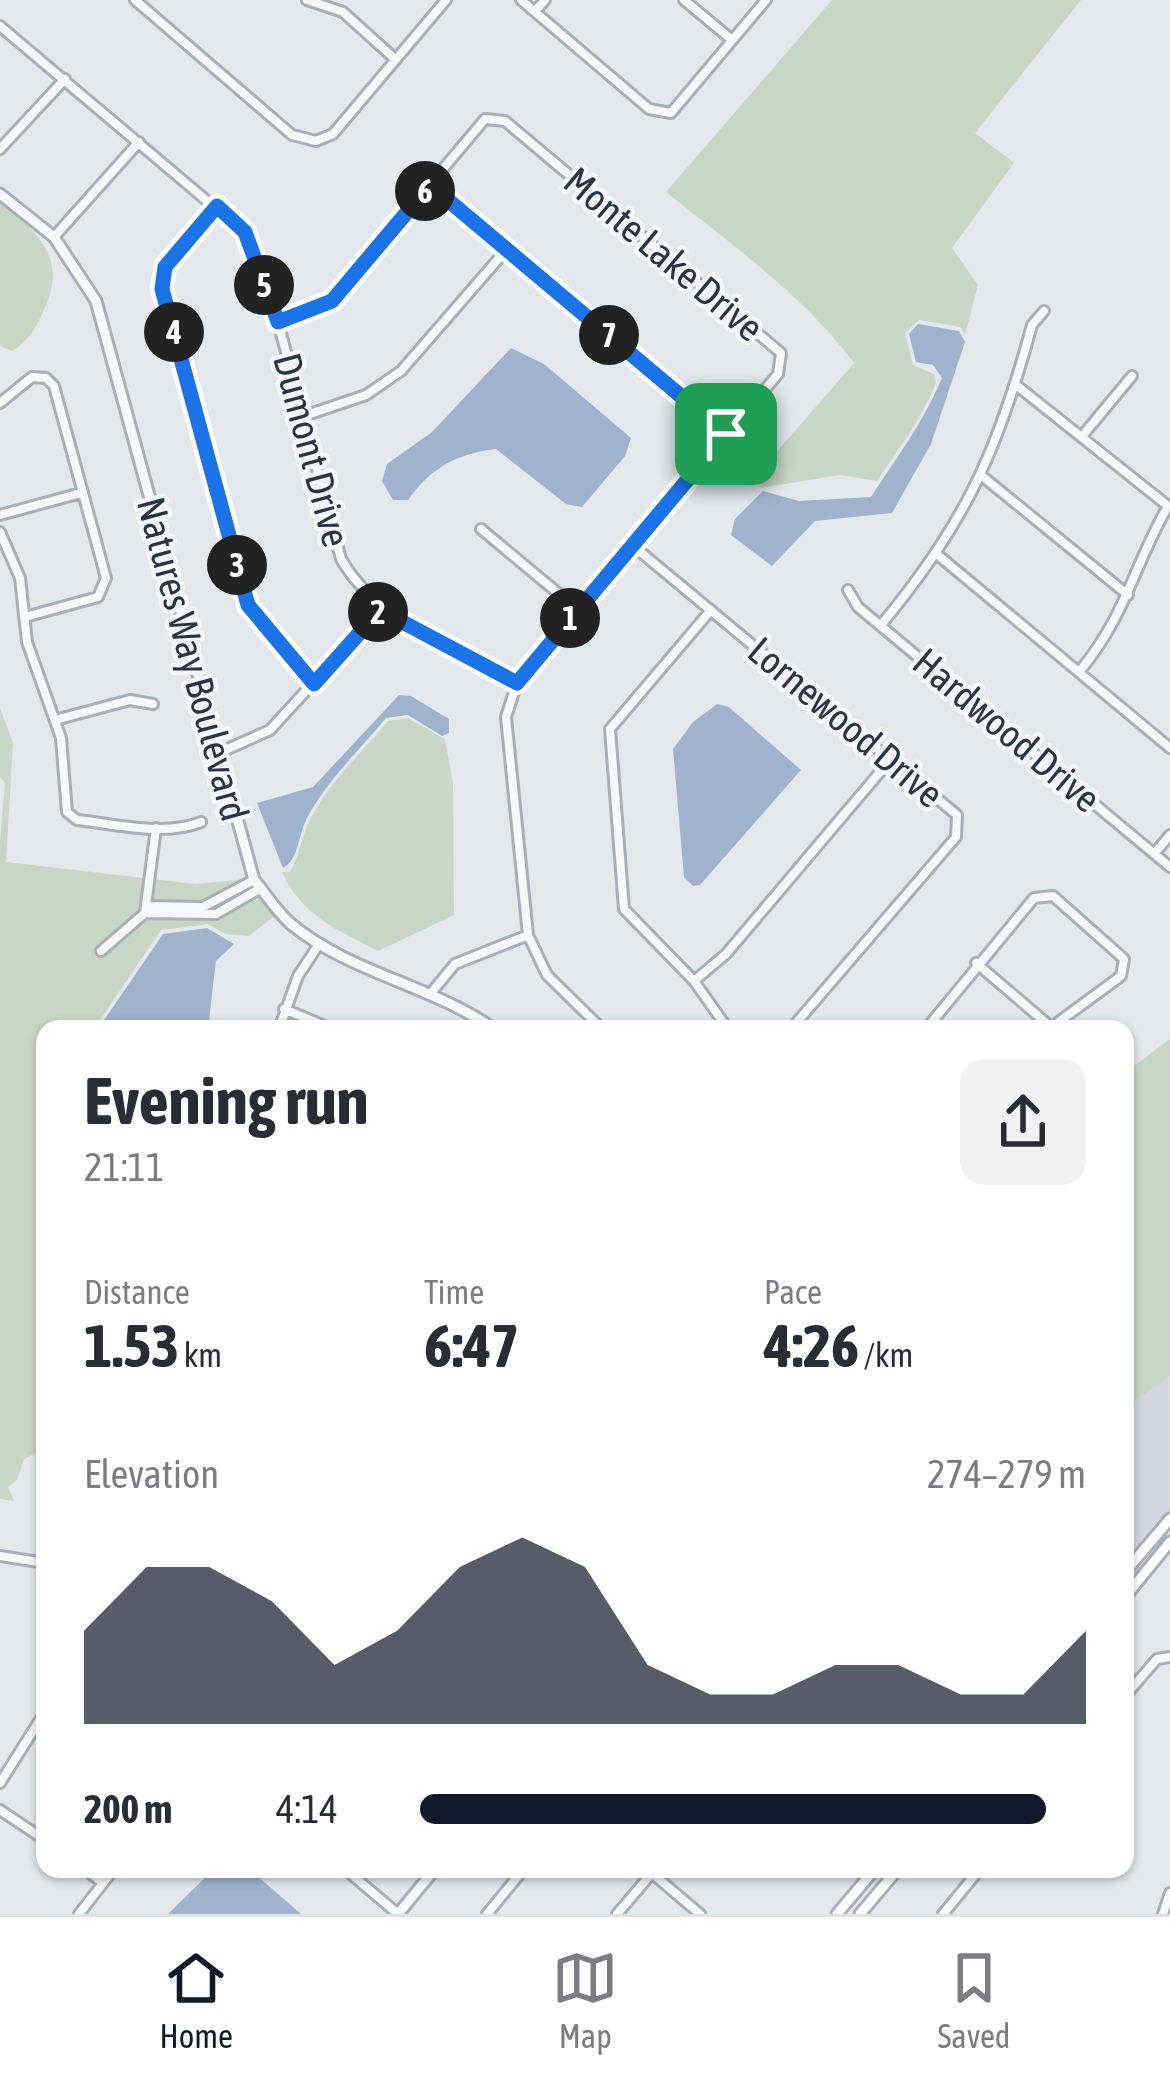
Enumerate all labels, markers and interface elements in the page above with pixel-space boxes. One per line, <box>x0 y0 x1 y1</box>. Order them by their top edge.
street label: Monte Lake Drive <box>556 158 772 350</box>
pin: 6 <box>395 161 455 221</box>
text: 6 <box>417 172 433 210</box>
pin: 5 <box>234 255 294 315</box>
text: 5 <box>256 266 272 304</box>
pin: 4 <box>144 302 204 362</box>
pin: 7 <box>579 305 639 365</box>
text: 4 <box>166 313 182 351</box>
text: 7 <box>601 316 617 354</box>
street label: Dumont Drive <box>265 349 359 551</box>
pin <box>675 383 777 485</box>
icon: arrive <box>693 401 759 467</box>
street label: Natures Way Boulevard <box>129 493 257 825</box>
pin: 3 <box>207 535 267 595</box>
text: 3 <box>229 546 245 584</box>
pin: 2 <box>348 582 408 642</box>
pin: 1 <box>540 588 600 648</box>
text: 2 <box>370 593 386 631</box>
text: 1 <box>562 599 578 637</box>
street label: Lornewood Drive <box>740 628 952 816</box>
street label: Hardwood Drive <box>905 639 1109 821</box>
button: share <box>960 1059 1086 1185</box>
text: Evening run <box>84 1062 369 1138</box>
text: 21:11 <box>84 1145 164 1189</box>
text: Distance <box>84 1273 190 1311</box>
text: Time <box>424 1273 484 1311</box>
text: Pace <box>764 1273 822 1311</box>
text: 1.53 <box>84 1311 179 1380</box>
text: 6:47 <box>424 1311 519 1380</box>
text: 4:26 <box>764 1311 859 1380</box>
text: km <box>179 1336 222 1374</box>
text: /km <box>859 1336 913 1374</box>
text: Elevation <box>84 1452 219 1496</box>
text: 274–279 m <box>927 1452 1086 1496</box>
text: 200 m <box>84 1787 172 1831</box>
text: 4:14 <box>276 1787 338 1831</box>
tab: Home <box>160 1945 233 2055</box>
tab: Map <box>552 1945 618 2055</box>
tab: Saved <box>937 1945 1010 2055</box>

